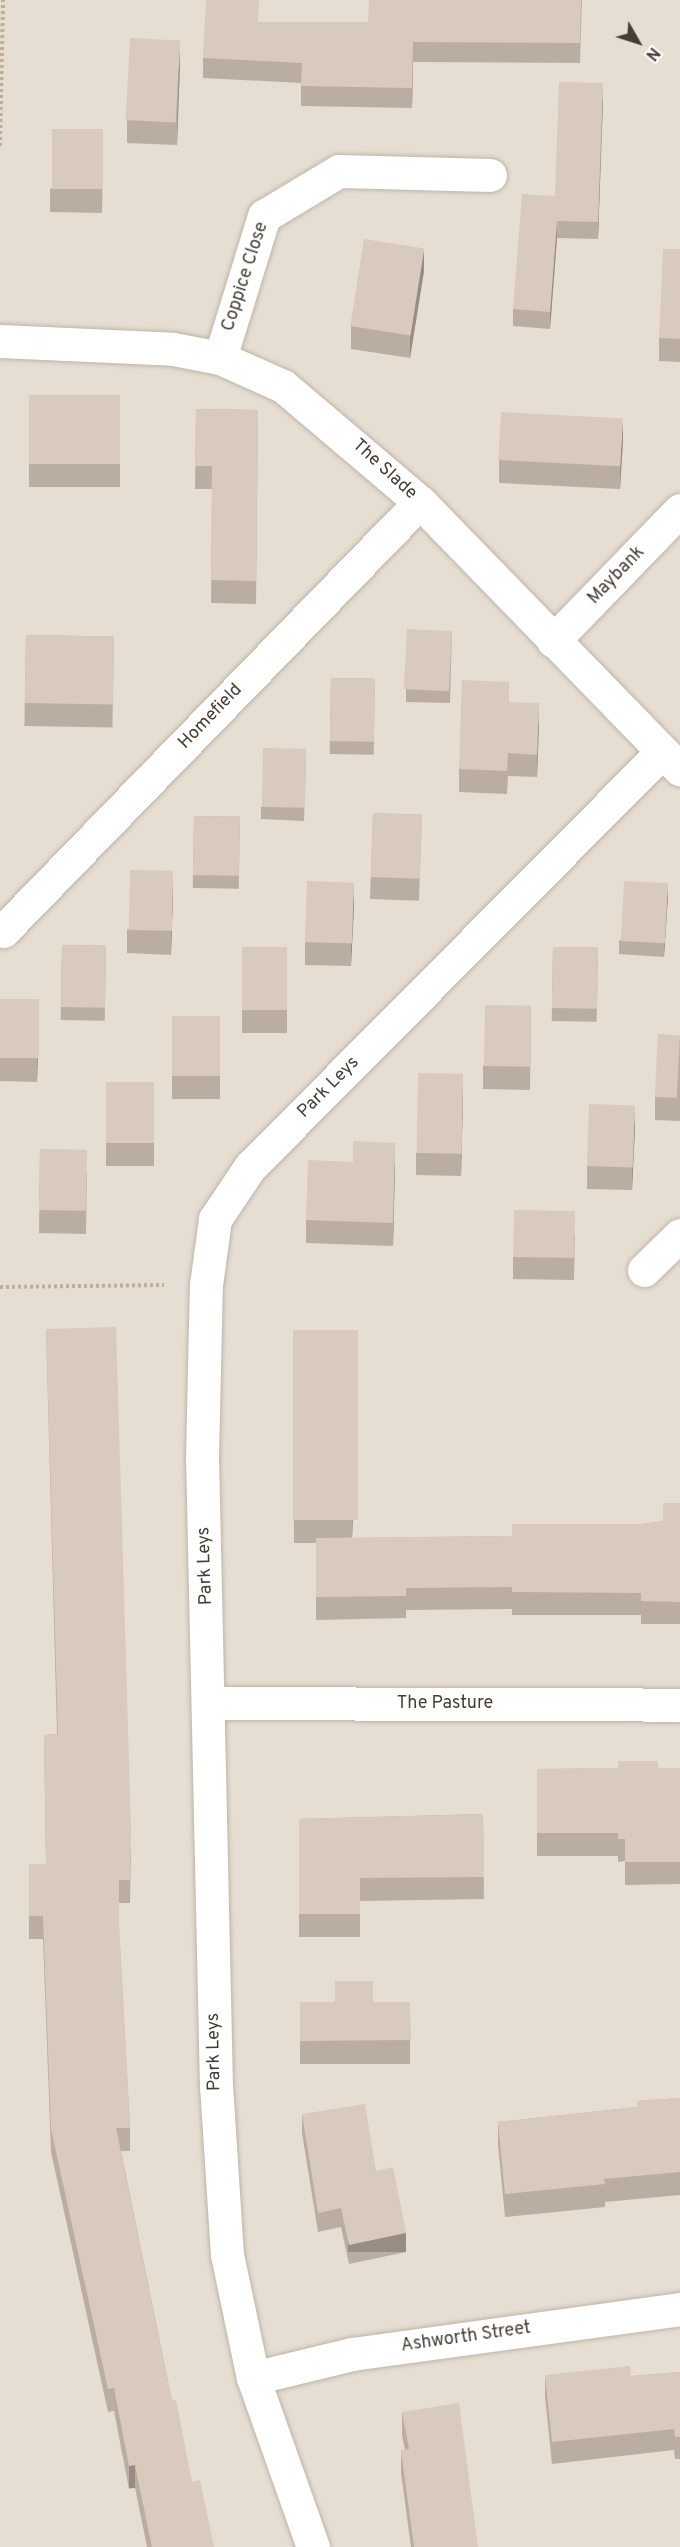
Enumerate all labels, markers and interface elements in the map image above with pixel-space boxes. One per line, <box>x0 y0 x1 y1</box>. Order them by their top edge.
north arrow <box>608 12 668 72</box>
text: N <box>641 43 663 64</box>
street label: Coppice Close <box>218 220 274 334</box>
street label: The Slade <box>347 435 421 505</box>
street label: Maybank <box>584 542 650 610</box>
street label: Homefield <box>175 680 247 754</box>
street label: Park Leys <box>294 1053 364 1123</box>
street label: Park Leys <box>194 1526 218 1606</box>
street label: The Pasture <box>397 1693 493 1715</box>
street label: Park Leys <box>204 2013 226 2091</box>
street label: Ashworth Street <box>400 2318 532 2358</box>

